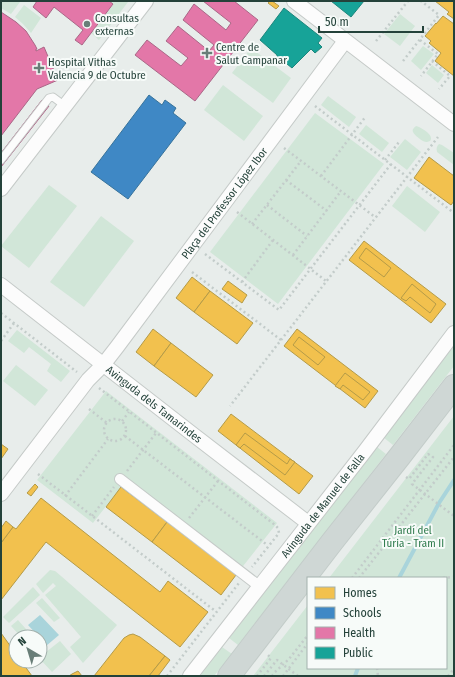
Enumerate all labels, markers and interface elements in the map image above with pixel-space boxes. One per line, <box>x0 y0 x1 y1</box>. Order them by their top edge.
scale bar <box>319 8 423 34</box>
place label: Consultas externas <box>95 12 139 38</box>
text: 50 m <box>325 15 349 29</box>
marker: Consultas externas <box>82 19 92 29</box>
place label: Centre de Salut Campanar <box>216 41 287 67</box>
marker: Centre de Salut Campanar <box>201 47 213 59</box>
place label: Hospital Vithas Valencia 9 de Octubre <box>48 56 146 82</box>
marker: Hospital Vithas Valencia 9 de Octubre <box>33 62 45 74</box>
street label: Plaça del Professor López Ibor <box>179 145 270 261</box>
street label: Avinguda dels Tamarindes <box>104 363 205 446</box>
street label: Avinguda de Manuel de Falla <box>278 451 367 560</box>
park label: Jardí del Túria - Tram II <box>382 524 444 550</box>
legend <box>307 577 447 669</box>
text: Homes <box>343 586 377 600</box>
text: Schools <box>343 606 381 620</box>
text: Health <box>343 626 375 640</box>
north arrow <box>8 629 48 669</box>
text: N <box>16 634 29 649</box>
text: Public <box>343 646 373 660</box>

